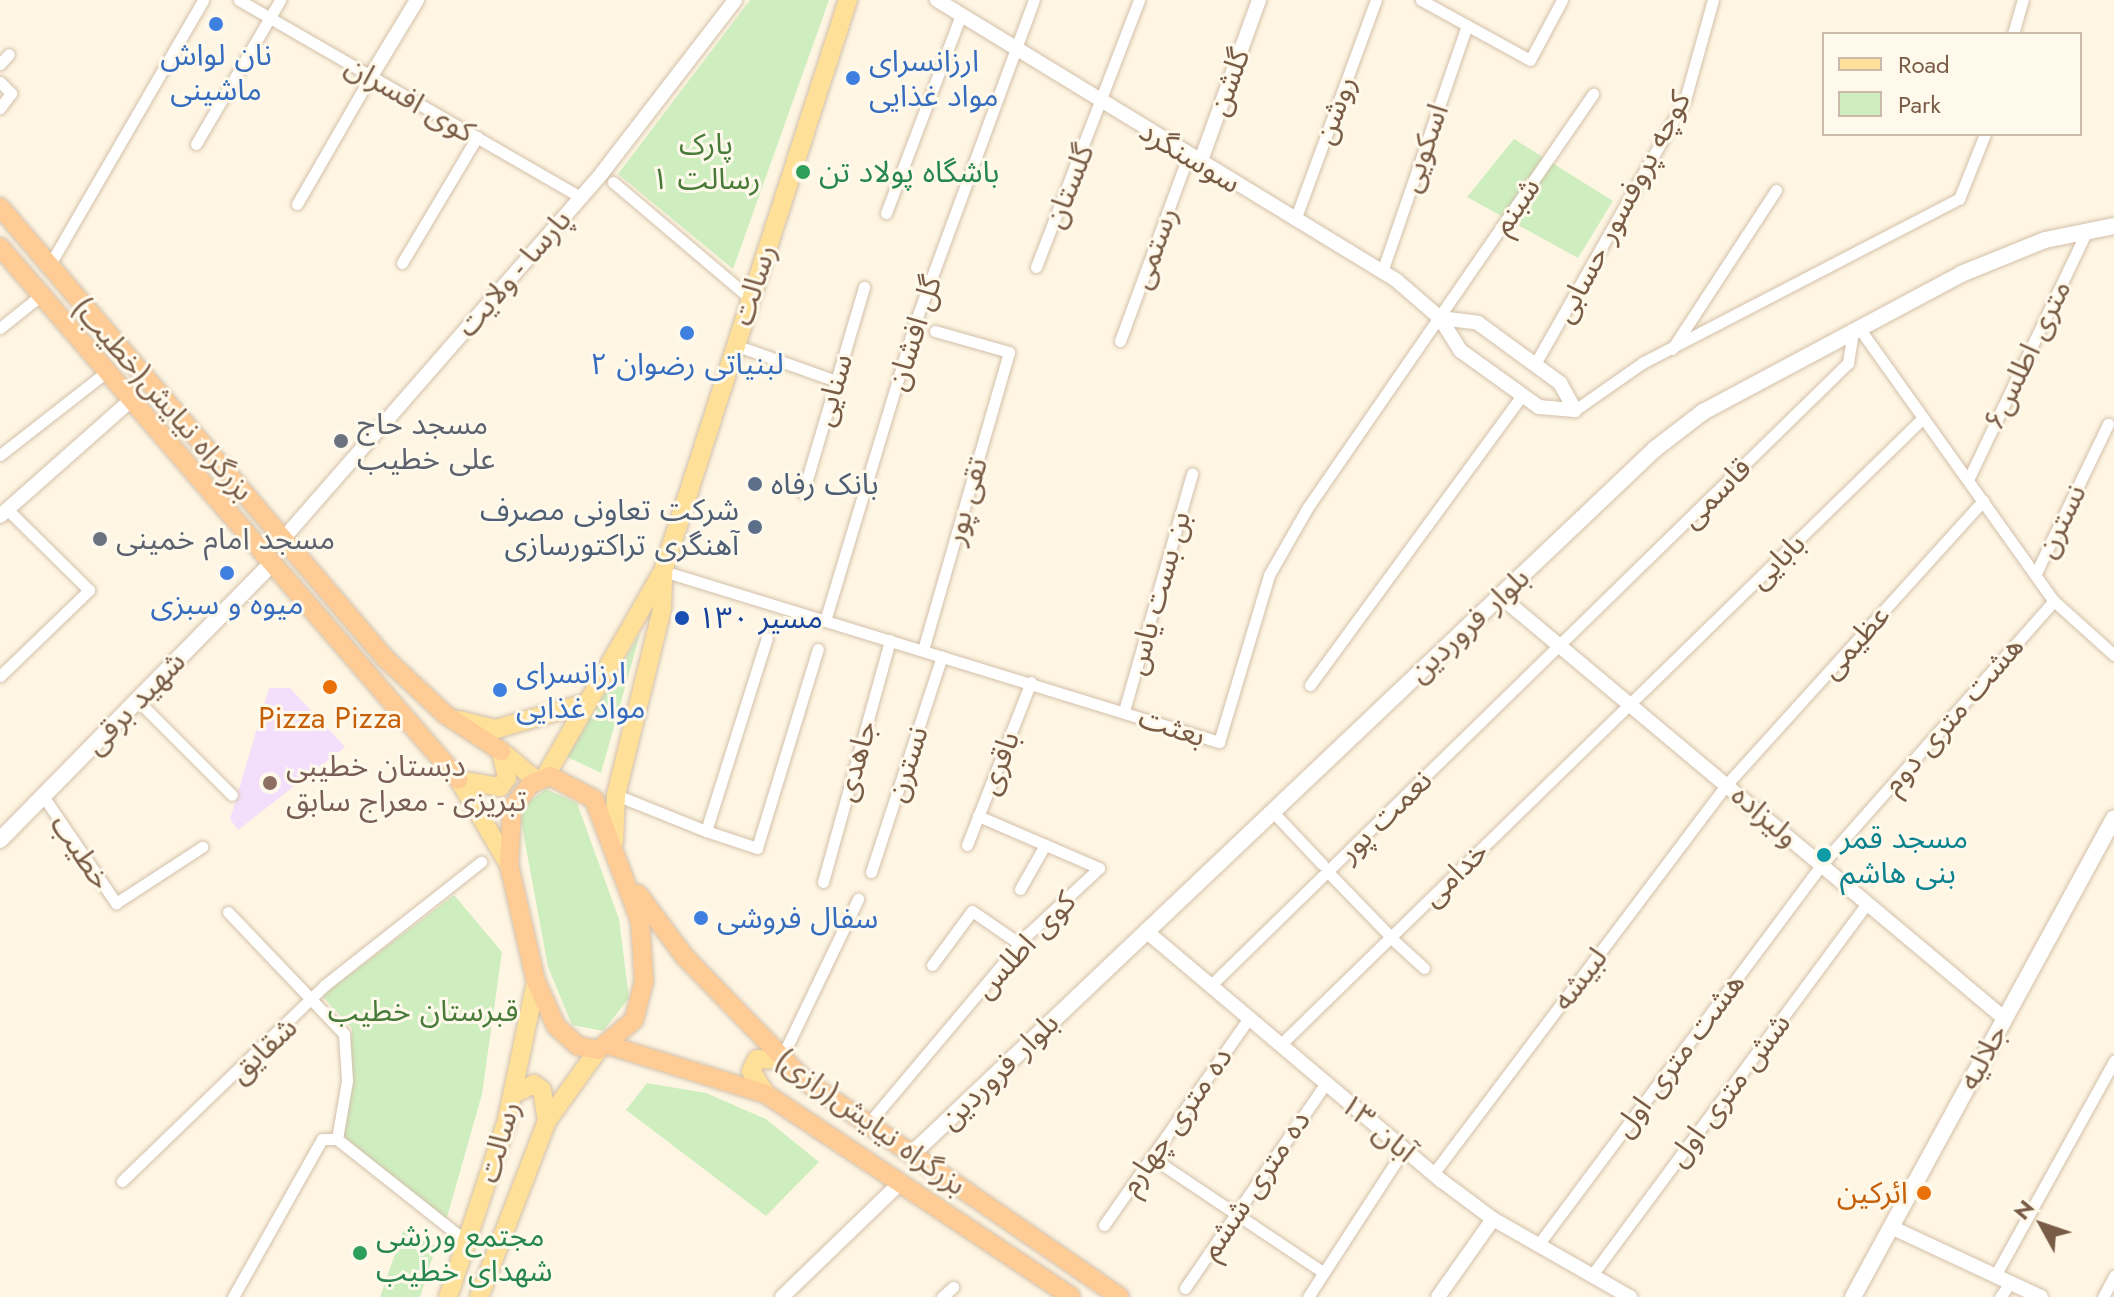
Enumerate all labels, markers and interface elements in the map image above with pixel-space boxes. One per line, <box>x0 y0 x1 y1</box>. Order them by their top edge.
marker: نان لواش ماشینی <box>207 15 225 33</box>
legend <box>1822 32 2082 136</box>
place label: نان لواش ماشینی <box>160 37 272 108</box>
place label: ارزانسراى مواد غذایى <box>869 43 999 114</box>
street label: گلشن <box>1200 44 1258 120</box>
text: Road <box>1898 47 1950 82</box>
street label: کوی افسران <box>339 48 481 150</box>
marker: ارزانسراى مواد غذایى <box>844 69 862 87</box>
street label: روشن <box>1306 71 1364 149</box>
street label: کوچه پروفسور حسابی <box>1546 85 1698 329</box>
text: Park <box>1898 87 1941 122</box>
street label: اسکویی <box>1392 99 1456 197</box>
street label: سوسنگرد <box>1133 113 1247 201</box>
park label: پارک رسالت ۱ <box>651 126 761 196</box>
street label: گلستان <box>1036 139 1102 233</box>
place label: باشگاه پولاد تن <box>819 154 999 190</box>
marker: باشگاه پولاد تن <box>794 163 812 181</box>
street label: شبنم <box>1484 171 1548 241</box>
street label: پارسا - ولایت <box>449 202 579 344</box>
street label: رستمی <box>1123 202 1185 294</box>
street label: رسالت <box>724 240 784 330</box>
street label: گل افشان <box>879 271 949 395</box>
street label: ۶متری اطلس <box>1975 274 2079 436</box>
street label: بزرگراه نیایش(خطیب) <box>65 290 261 508</box>
marker: لبنیاتی رضوان ۲ <box>678 324 696 342</box>
place label: لبنیاتی رضوان ۲ <box>590 346 784 382</box>
street label: سنایی <box>806 350 860 430</box>
place label: مسجد حاج علی خطیب <box>357 406 495 476</box>
marker: مسجد حاج علی خطیب <box>332 432 350 450</box>
street label: قاسمی <box>1673 450 1759 536</box>
street label: تقی پور <box>936 453 996 549</box>
place label: بانک رفاه <box>771 466 879 502</box>
marker: بانک رفاه <box>746 475 764 493</box>
street label: نسترن <box>2028 478 2094 564</box>
place label: شرکت تعاونی مصرف آهنگری تراکتورسازی <box>480 492 739 562</box>
street label: بن بست یاس <box>1118 507 1198 679</box>
marker: شرکت تعاونی مصرف آهنگری تراکتورسازی <box>746 518 764 536</box>
place label: مسجد امام خمینی <box>116 521 335 557</box>
street label: بابایی <box>1741 526 1813 596</box>
marker: مسجد امام خمینی <box>91 530 109 548</box>
street label: بلوار فروردین <box>1401 560 1537 690</box>
marker: میوه و سبزی <box>218 564 236 582</box>
place label: میوه و سبزی <box>150 586 304 622</box>
street label: عظیمی <box>1813 598 1897 686</box>
place label: مسیر ۱۳۰ <box>698 600 823 636</box>
marker: مسیر ۱۳۰ <box>673 609 691 627</box>
street label: هشت متری دوم <box>1875 629 2031 801</box>
street label: شهید برقی <box>77 644 193 762</box>
place label: ارزانسرای مواد غذایی <box>516 655 646 726</box>
marker: Pizza Pizza <box>321 678 339 696</box>
marker: ارزانسرای مواد غذایی <box>491 681 509 699</box>
street label: بعثت <box>1134 699 1210 755</box>
place label: Pizza Pizza <box>258 700 402 736</box>
street label: جاهدی <box>827 716 885 806</box>
street label: نسترن <box>878 722 936 806</box>
street label: باقری <box>971 726 1027 800</box>
place label: دبستان خطیبی تبریزی - معراج سابق <box>286 748 527 818</box>
street label: نعمت پور <box>1330 762 1440 870</box>
marker: دبستان خطیبی تبریزی - معراج سابق <box>261 774 279 792</box>
street label: ولیزاده <box>1724 777 1806 855</box>
street label: خطیب <box>43 808 119 896</box>
place label: مسجد قمر بنی هاشم <box>1840 820 1968 890</box>
street label: خدامی <box>1414 834 1496 914</box>
marker: مسجد قمر بنی هاشم <box>1815 846 1833 864</box>
street label: کوی اطلس <box>967 884 1083 1006</box>
place label: سفال فروشی <box>717 900 878 936</box>
marker: سفال فروشی <box>692 909 710 927</box>
street label: لبیشه <box>1545 940 1615 1018</box>
street label: هشت متری اول <box>1605 966 1753 1144</box>
park label: قبرستان خطیب <box>328 993 518 1029</box>
street label: بلوار فروردین <box>932 1005 1066 1137</box>
street label: شش متری اول <box>1660 1006 1798 1174</box>
street label: شقایق <box>221 1009 305 1091</box>
street label: جلالیه <box>1951 1018 2015 1096</box>
street label: ده متری چهارم <box>1112 1040 1240 1202</box>
street label: بزرگراه نیایش(رازی) <box>769 1041 973 1203</box>
street label: ۱۳ آبان <box>1333 1086 1423 1170</box>
street label: رسالت <box>470 1097 528 1187</box>
street label: ده متری ششم <box>1192 1104 1318 1266</box>
place label: ائرکین <box>1837 1175 1908 1211</box>
marker: ائرکین <box>1915 1184 1933 1202</box>
north arrow <box>2002 1185 2082 1265</box>
text: N <box>2006 1193 2041 1227</box>
place label: مجتمع ورزشی شهدای خطیب <box>376 1218 553 1288</box>
marker: مجتمع ورزشی شهدای خطیب <box>351 1244 369 1262</box>

